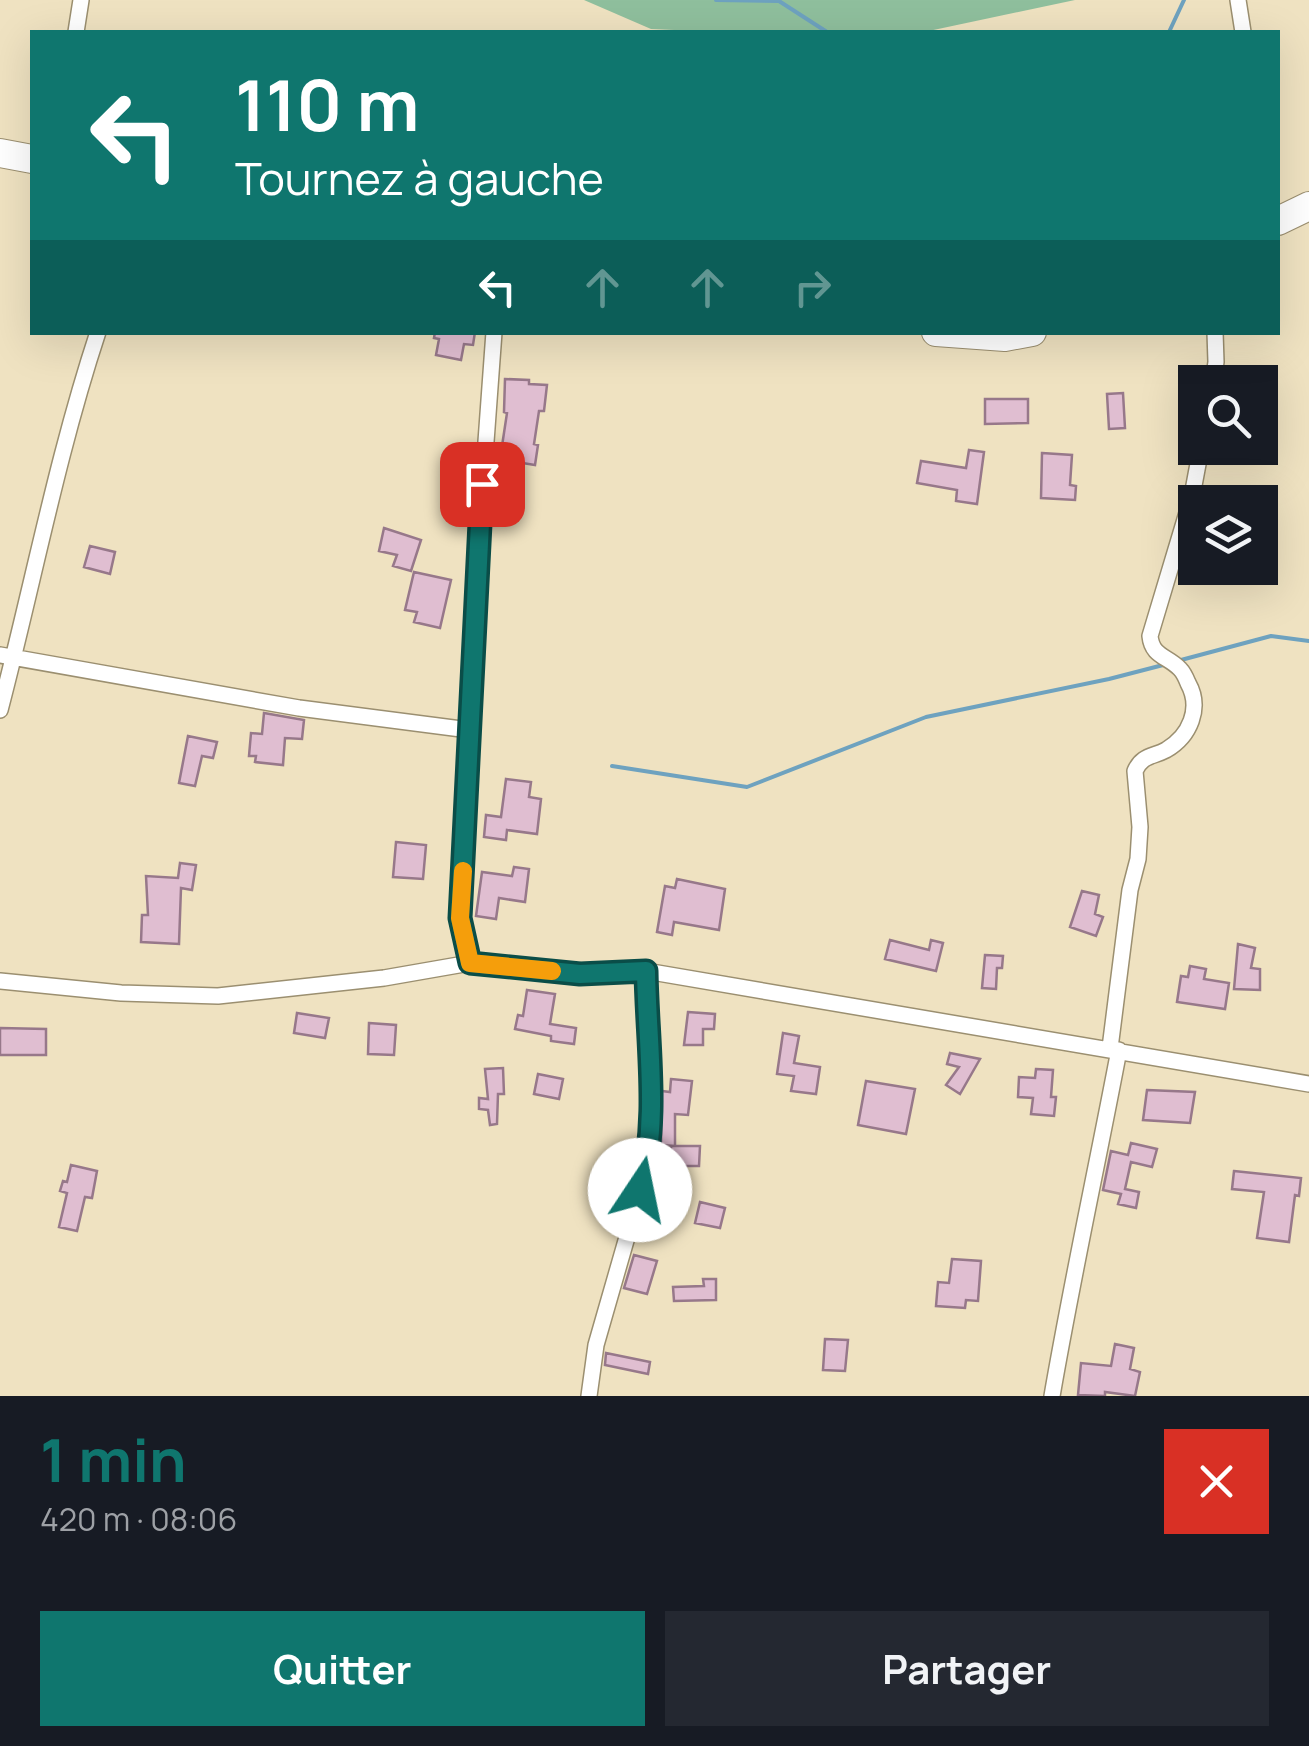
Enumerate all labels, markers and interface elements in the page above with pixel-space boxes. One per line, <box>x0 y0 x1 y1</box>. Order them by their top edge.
text: 110 m <box>235 56 419 152</box>
icon: left <box>70 70 200 200</box>
text: Tournez à gauche <box>235 147 604 209</box>
icon: left <box>470 260 525 315</box>
icon: ahead <box>575 260 630 315</box>
icon: ahead <box>680 260 735 315</box>
icon: right <box>785 260 840 315</box>
map controls <box>1178 365 1278 585</box>
button: search <box>1178 365 1278 465</box>
pin <box>440 442 525 527</box>
icon: arrive <box>455 457 510 512</box>
button: layers <box>1178 485 1278 585</box>
position arrow <box>588 1138 692 1242</box>
text: 1 min <box>40 1418 187 1500</box>
button: close <box>1164 1429 1269 1534</box>
text: 420 m · 08:06 <box>40 1497 237 1541</box>
button: Quitter <box>40 1611 645 1726</box>
button: Partager <box>665 1611 1269 1726</box>

